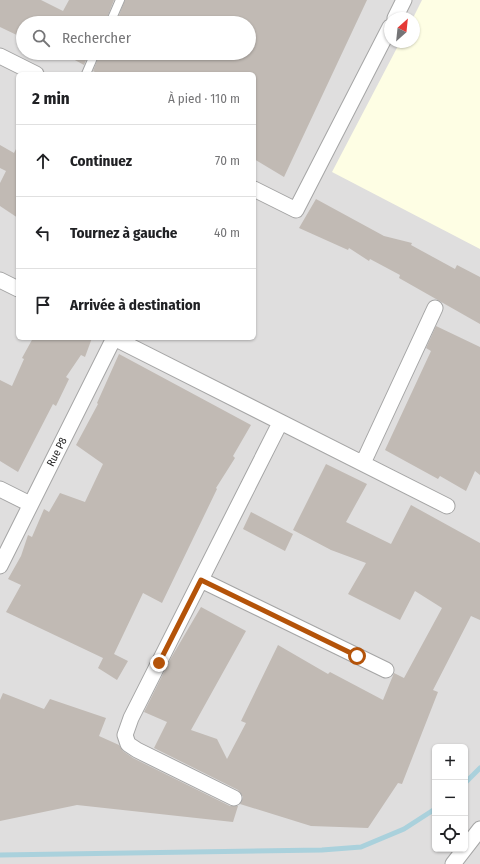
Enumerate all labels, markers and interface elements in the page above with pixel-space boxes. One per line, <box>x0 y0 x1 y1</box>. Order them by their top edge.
north arrow <box>384 12 420 48</box>
search box <box>16 16 256 60</box>
icon: search <box>30 27 52 49</box>
text: Rechercher <box>62 29 131 47</box>
text: 2 min <box>32 88 70 109</box>
text: À pied · 110 m <box>168 91 240 106</box>
icon: ahead <box>32 150 54 172</box>
text: Continuez <box>70 152 132 170</box>
text: 70 m <box>215 153 240 168</box>
icon: left <box>32 222 54 244</box>
text: Tournez à gauche <box>70 224 177 242</box>
text: 40 m <box>214 225 240 240</box>
icon: arrive <box>32 294 54 316</box>
text: Arrivée à destination <box>70 296 201 314</box>
street label: Rue P8 <box>44 435 70 469</box>
route start <box>348 647 366 665</box>
route end <box>150 654 168 672</box>
map controls <box>432 744 468 852</box>
button: + <box>432 744 468 780</box>
button: − <box>432 780 468 816</box>
button: locate <box>432 816 468 852</box>

